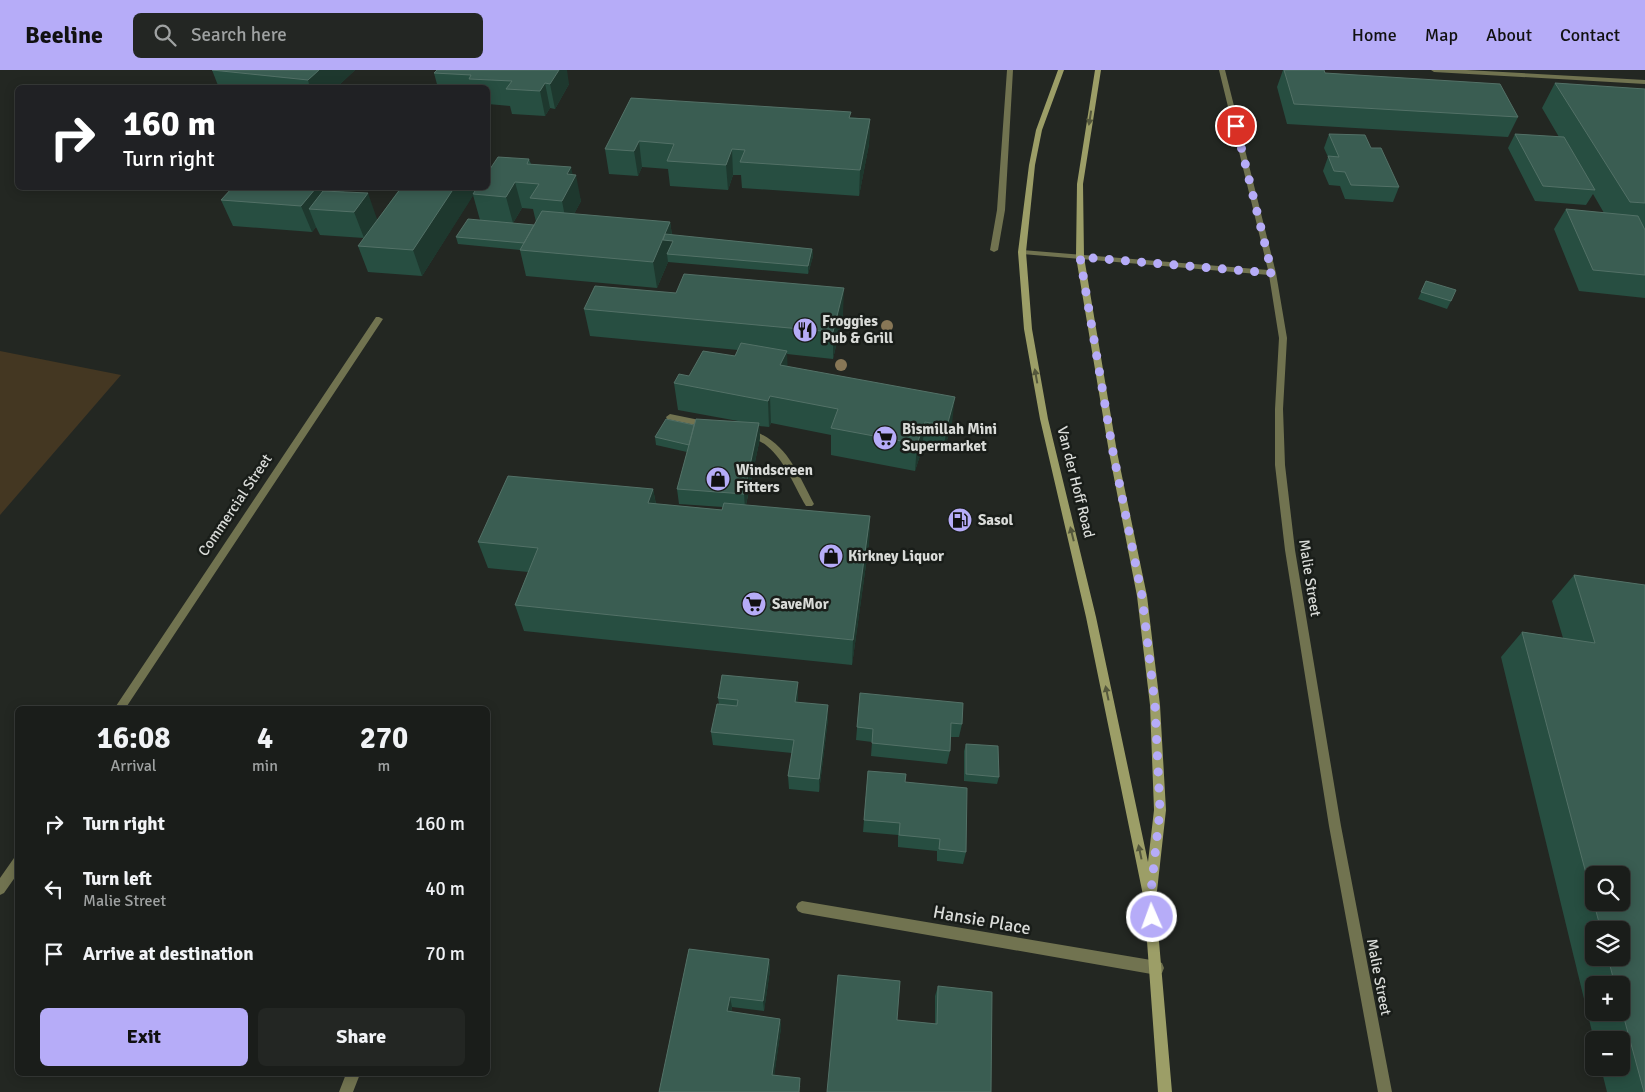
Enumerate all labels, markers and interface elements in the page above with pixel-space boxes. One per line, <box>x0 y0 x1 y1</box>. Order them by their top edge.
search box <box>133 13 483 58</box>
text: Beeline <box>25 20 103 50</box>
icon: search <box>151 21 179 49</box>
text: Search here <box>191 23 287 47</box>
text: Home <box>1352 24 1397 46</box>
text: Map <box>1425 24 1458 46</box>
text: About <box>1486 24 1532 46</box>
text: Contact <box>1560 24 1620 46</box>
text: 160 m <box>123 102 216 145</box>
icon: right <box>40 105 105 170</box>
pin <box>1215 105 1257 147</box>
one-way arrow <box>1085 110 1093 126</box>
icon: arrive <box>1222 112 1250 140</box>
text: Turn right <box>123 145 215 172</box>
place label: Froggies Pub & Grill <box>822 312 893 347</box>
restaurant icon: Froggies Pub & Grill <box>792 317 818 343</box>
one-way arrow <box>1032 367 1040 383</box>
place label: Bismillah Mini Supermarket <box>902 420 997 455</box>
street label: Van der Hoff Road <box>1053 424 1099 540</box>
supermarket icon: Bismillah Mini Supermarket <box>872 425 898 451</box>
street label: Commercial Street <box>194 451 276 559</box>
place label: Windscreen Fitters <box>736 461 813 496</box>
shop icon: Windscreen Fitters <box>705 466 731 492</box>
fuel station icon: Sasol <box>947 507 973 533</box>
place label: Sasol <box>978 511 1014 529</box>
one-way arrow <box>1068 527 1076 542</box>
street label: Malie Street <box>1295 538 1325 618</box>
shop icon: Kirkney Liquor <box>818 543 844 569</box>
place label: Kirkney Liquor <box>848 547 944 565</box>
supermarket icon: SaveMor <box>741 591 767 617</box>
place label: SaveMor <box>772 595 829 613</box>
one-way arrow <box>1103 685 1111 701</box>
text: 16:08 <box>97 720 170 757</box>
text: 4 <box>257 720 273 757</box>
text: 270 <box>360 720 408 757</box>
text: Arrival <box>110 756 157 776</box>
text: min <box>252 756 278 776</box>
text: m <box>378 756 390 776</box>
icon: right <box>40 810 68 838</box>
text: Turn right <box>83 812 165 836</box>
text: 160 m <box>415 812 465 836</box>
one-way arrow <box>1136 845 1144 860</box>
map controls <box>1585 866 1630 1076</box>
button: search <box>1585 866 1630 911</box>
text: Turn left <box>83 867 152 891</box>
icon: left <box>40 875 68 903</box>
text: 40 m <box>425 877 465 901</box>
position arrow <box>1125 890 1177 942</box>
text: Malie Street <box>83 891 166 911</box>
street label: Hansie Place <box>931 901 1033 939</box>
button: layers <box>1585 921 1630 966</box>
street label: Malie Street <box>1363 937 1395 1017</box>
icon: arrive <box>40 940 68 968</box>
text: Arrive at destination <box>83 942 254 966</box>
text: 70 m <box>425 942 465 966</box>
button: + <box>1585 976 1630 1021</box>
button: Exit <box>40 1008 248 1066</box>
button: Share <box>258 1008 465 1066</box>
button: − <box>1585 1031 1630 1076</box>

